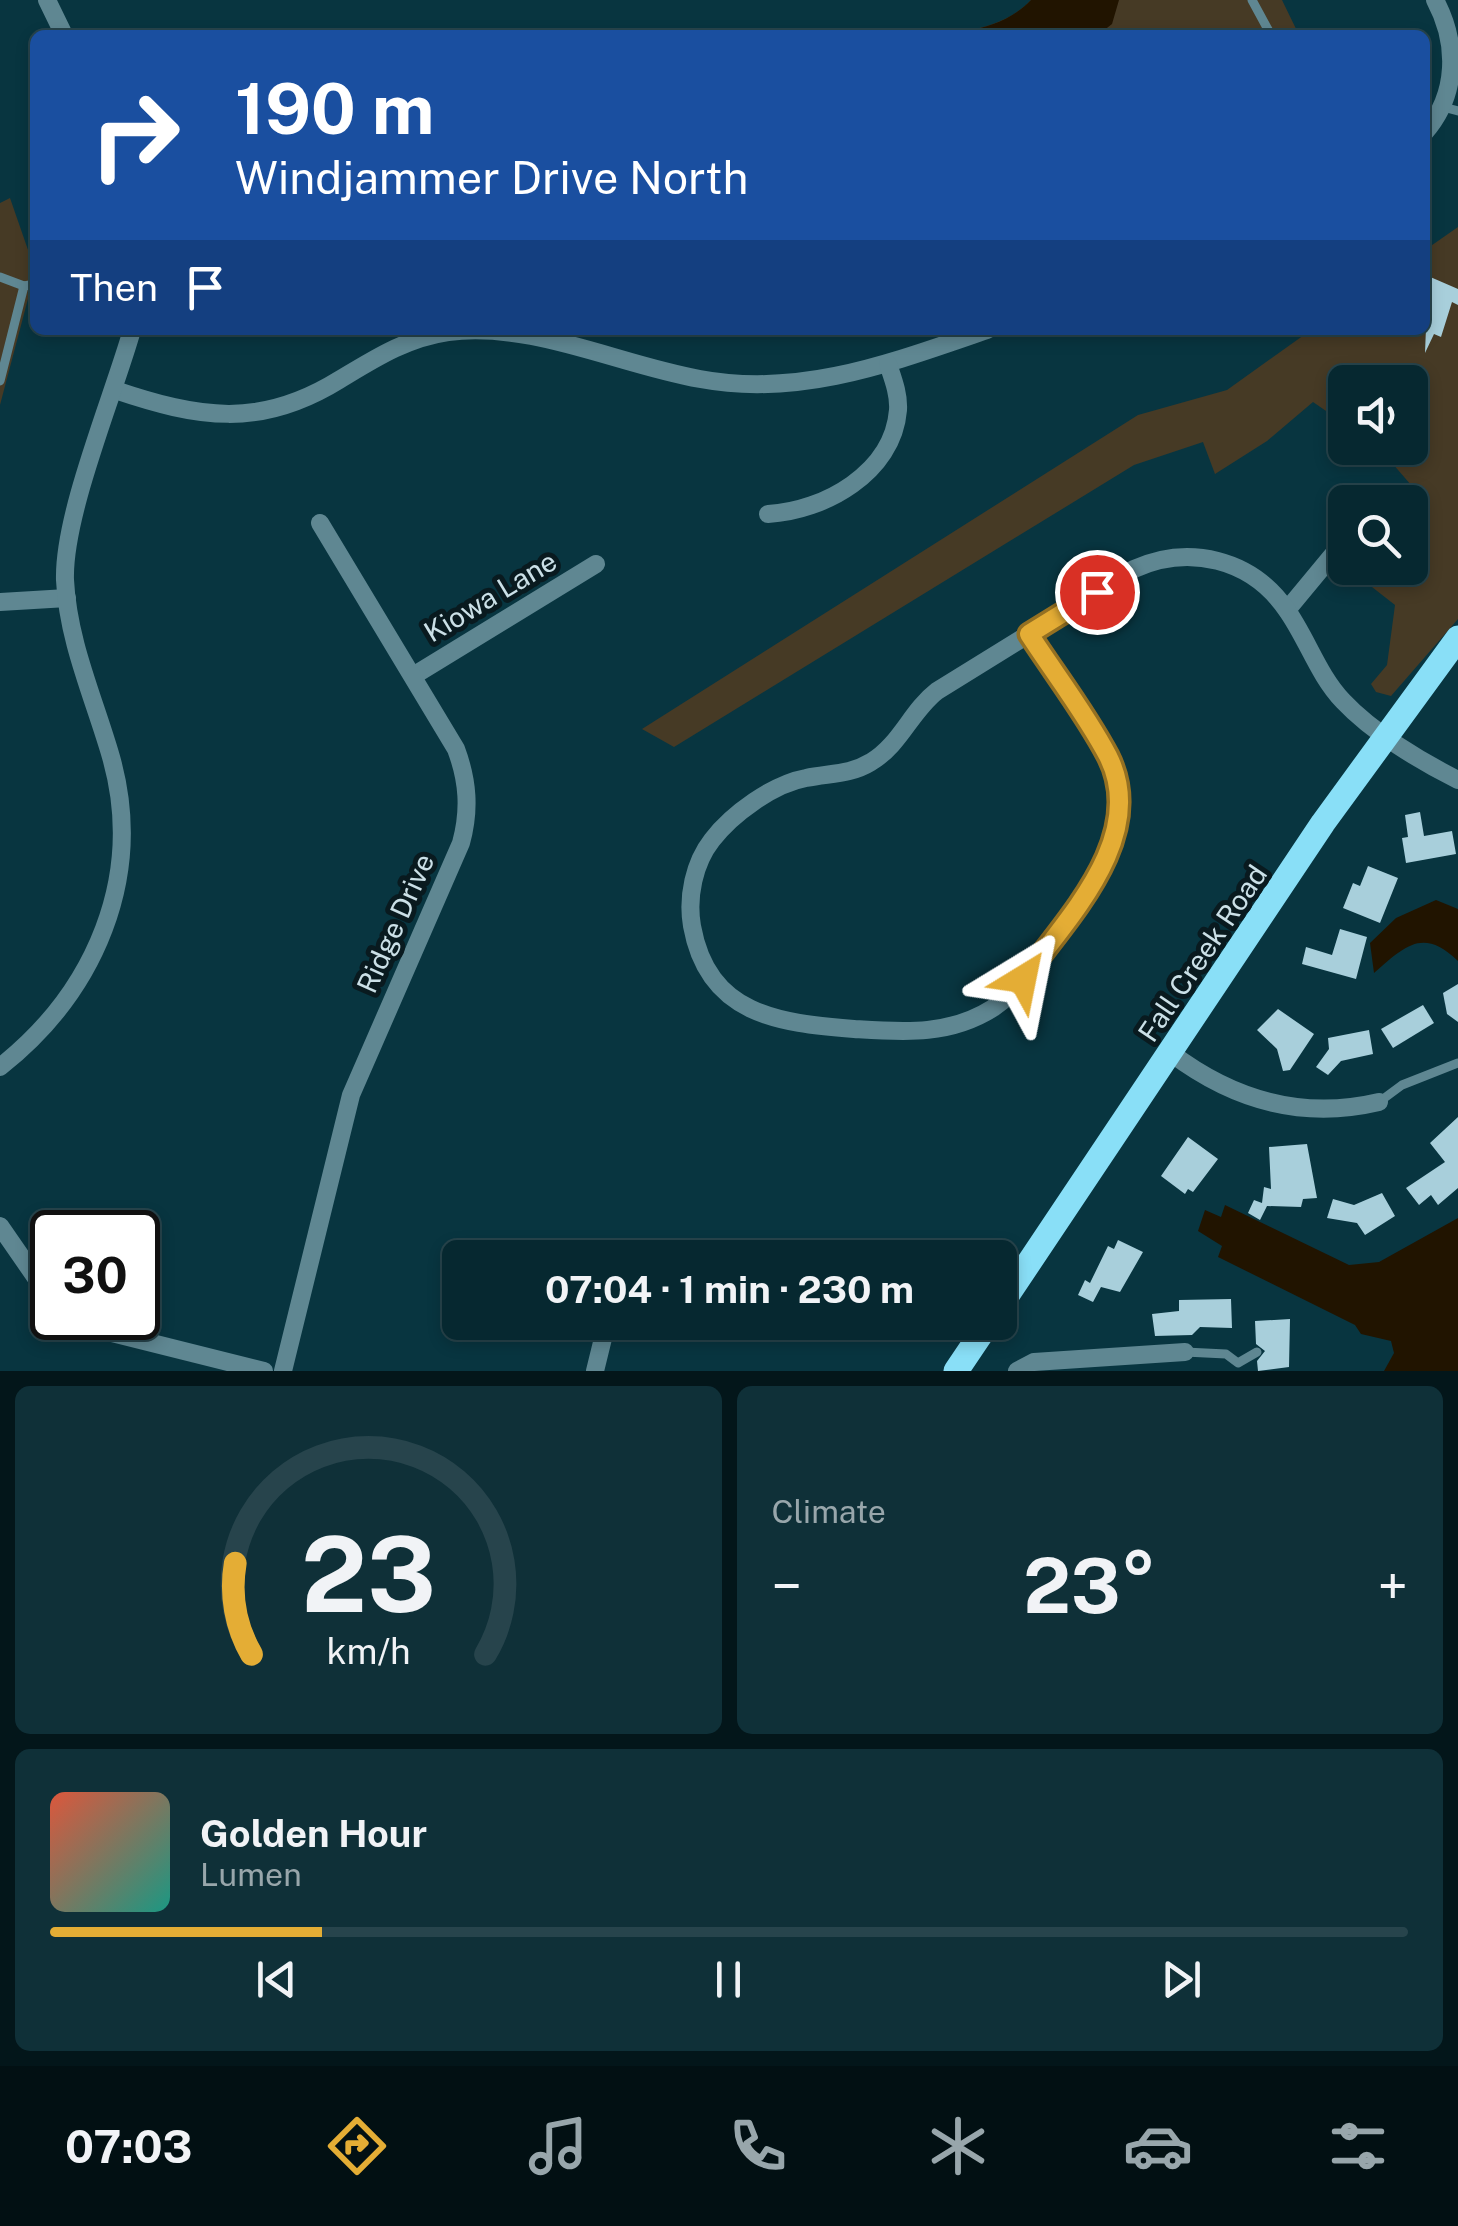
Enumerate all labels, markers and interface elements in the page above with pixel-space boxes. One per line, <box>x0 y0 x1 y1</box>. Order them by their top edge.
text: 190 m <box>235 67 434 150</box>
icon: right <box>70 70 200 200</box>
text: Windjammer Drive North <box>235 151 749 204</box>
icon: arrive <box>178 260 233 315</box>
text: Then <box>70 265 158 310</box>
map controls <box>1328 365 1428 585</box>
button: sound <box>1328 365 1428 465</box>
button: search <box>1328 485 1428 585</box>
street label: Kiowa Lane <box>418 544 562 648</box>
pin <box>1055 550 1140 635</box>
icon: arrive <box>1070 565 1125 620</box>
street label: Ridge Drive <box>350 848 440 998</box>
street label: Fall Creek Road <box>1131 858 1273 1048</box>
position arrow <box>971 927 1075 1031</box>
speed limit sign: 30 <box>30 1210 160 1340</box>
text: 07:04 · 1 min · 230 m <box>545 1267 914 1312</box>
text: Climate <box>772 1493 886 1530</box>
text: 23 <box>301 1513 436 1635</box>
text: 23° <box>1023 1542 1156 1630</box>
text: − <box>772 1554 802 1618</box>
text: + <box>1378 1554 1408 1618</box>
text: km/h <box>326 1630 410 1672</box>
text: Golden Hour <box>200 1811 427 1856</box>
text: Lumen <box>200 1856 302 1893</box>
icon: previous <box>249 1952 304 2007</box>
icon: pause <box>701 1952 756 2007</box>
icon: next <box>1154 1952 1209 2007</box>
icon: directions <box>322 2111 392 2181</box>
icon: music <box>523 2111 593 2181</box>
icon: phone <box>723 2111 793 2181</box>
icon: climate <box>923 2111 993 2181</box>
icon: car <box>1123 2111 1193 2181</box>
icon: filters <box>1323 2111 1393 2181</box>
text: 07:03 <box>65 2120 192 2173</box>

